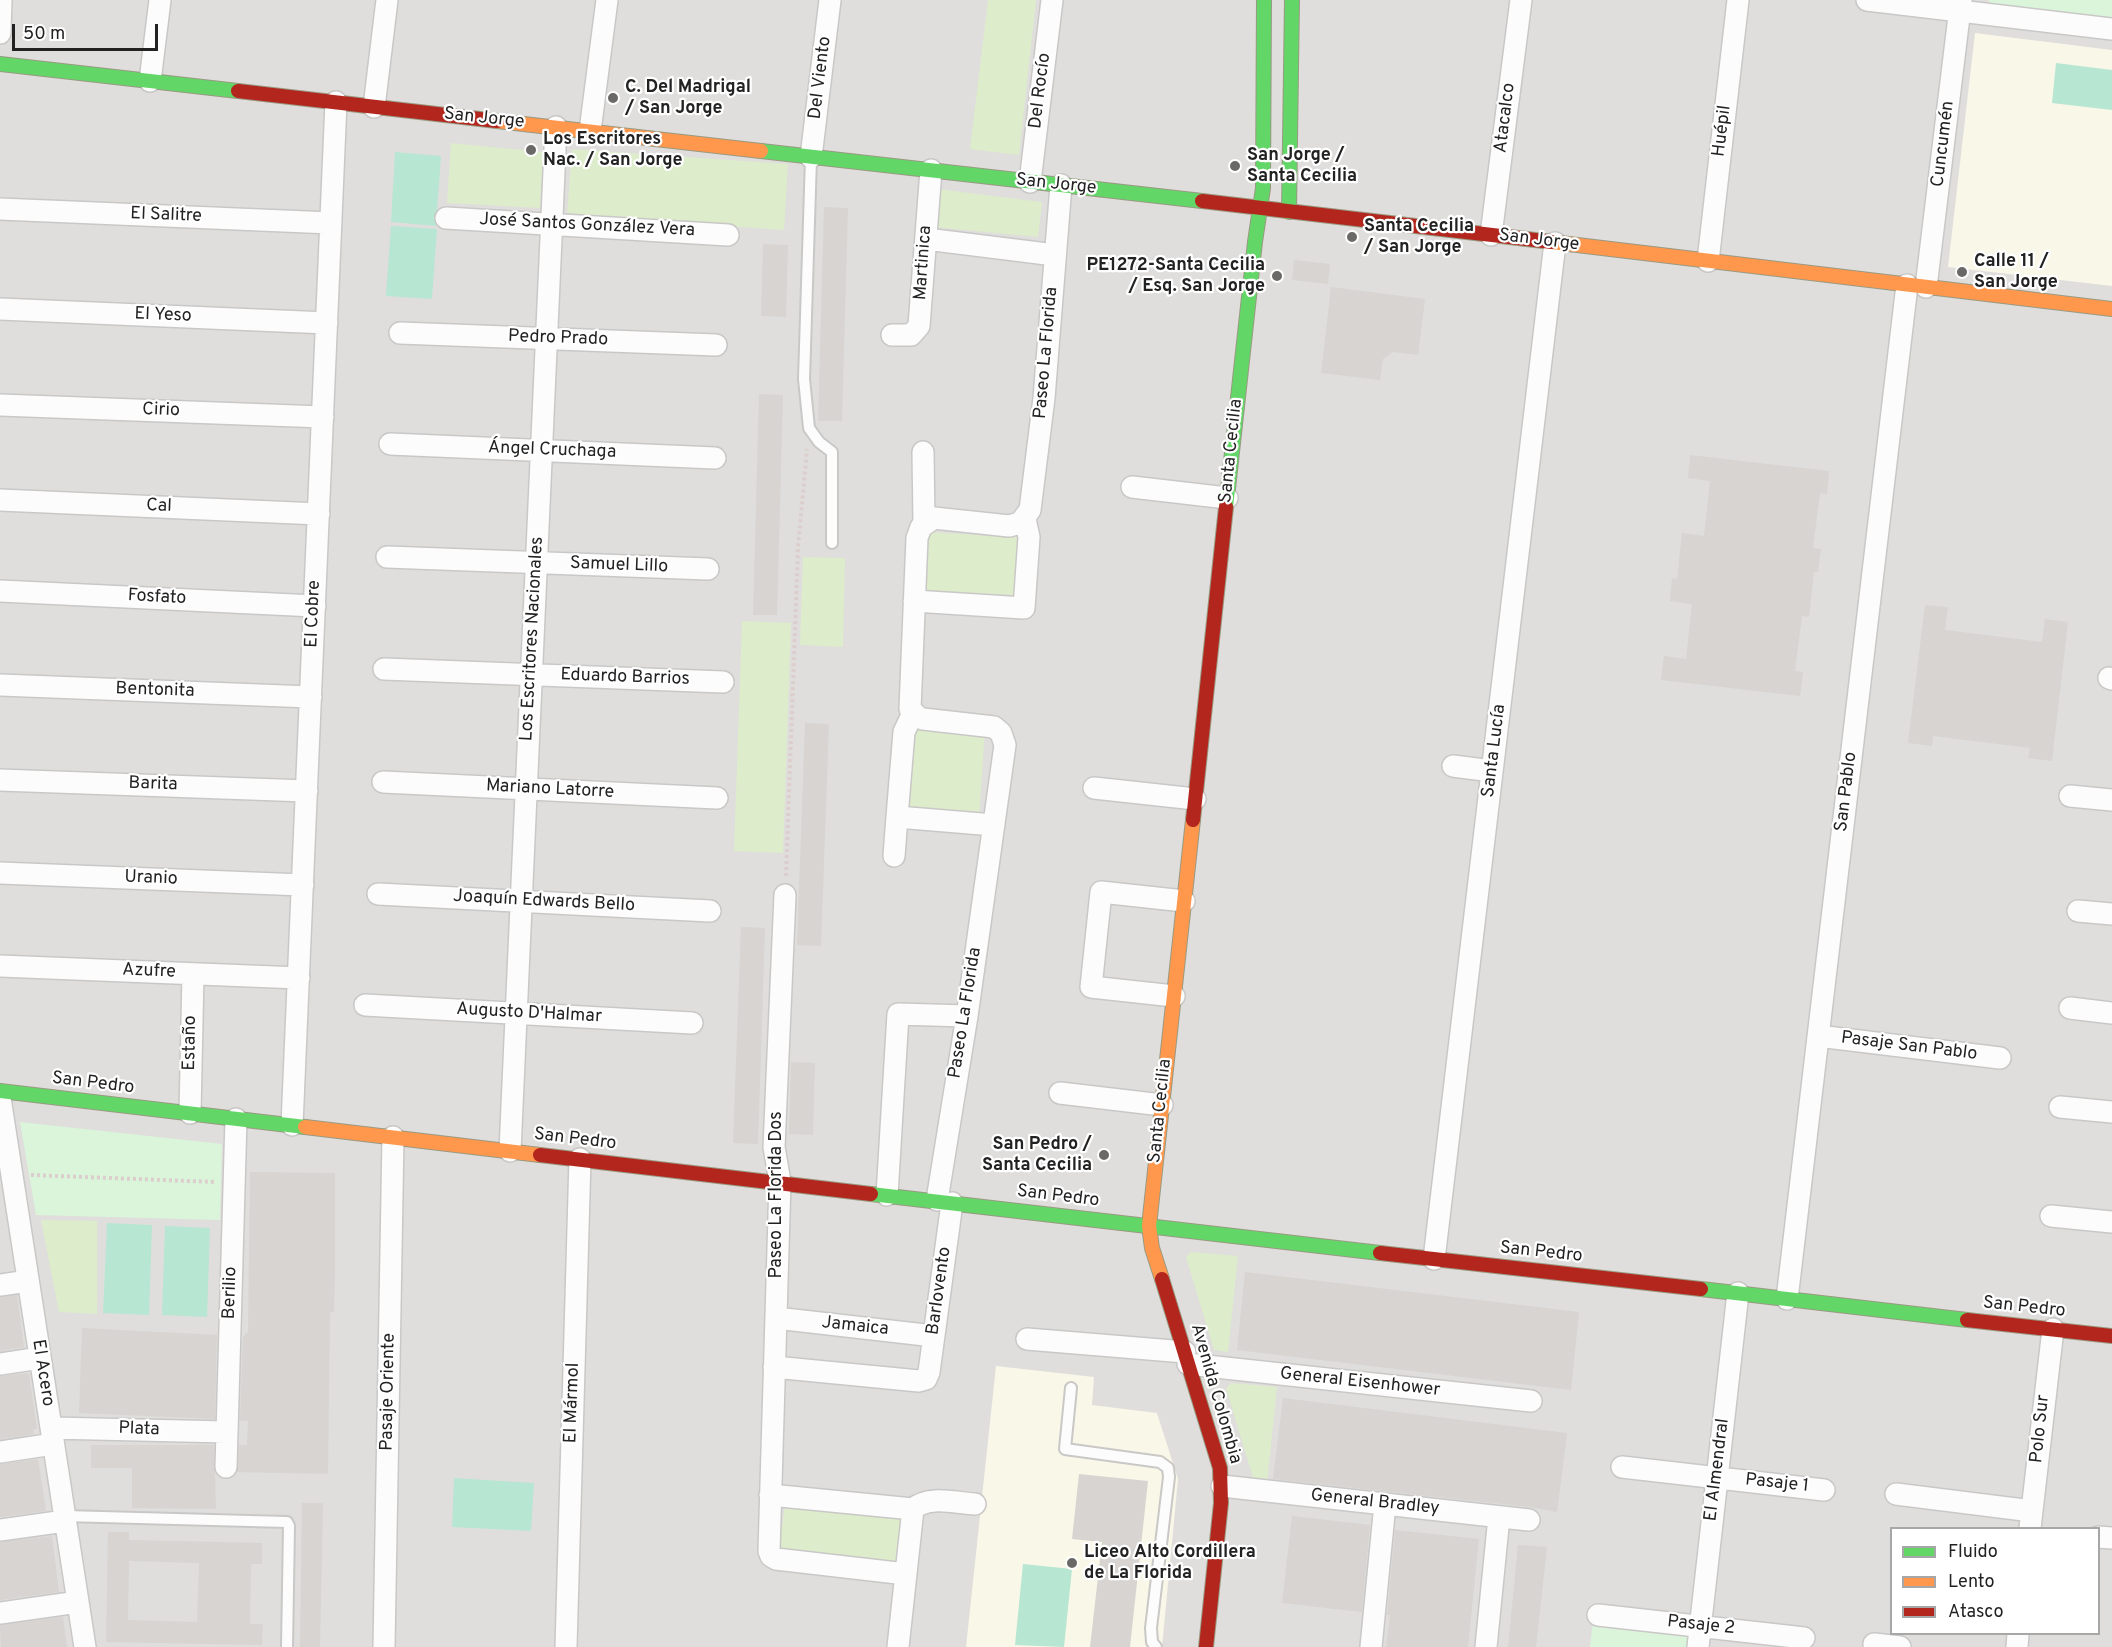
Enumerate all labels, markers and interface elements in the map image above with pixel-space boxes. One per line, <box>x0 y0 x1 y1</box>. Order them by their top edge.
scale bar <box>15 12 160 50</box>
text: 50 m <box>23 23 65 46</box>
street label: Del Viento <box>805 35 837 121</box>
street label: Del Rocío <box>1026 52 1056 130</box>
place label: C. Del Madrigal / San Jorge <box>625 77 751 119</box>
street label: Atacalco <box>1491 82 1521 154</box>
marker: C. Del Madrigal / San Jorge <box>606 91 620 105</box>
street label: Cuncumén <box>1928 100 1960 188</box>
street label: San Jorge <box>443 104 525 134</box>
street label: Huépil <box>1709 104 1737 158</box>
place label: Los Escritores Nac. / San Jorge <box>543 129 683 172</box>
marker: Los Escritores Nac. / San Jorge <box>524 143 538 157</box>
place label: San Jorge / Santa Cecilia <box>1247 145 1357 188</box>
marker: San Jorge / Santa Cecilia <box>1228 159 1242 173</box>
street label: San Jorge <box>1015 170 1097 200</box>
street label: El Salitre <box>130 204 202 228</box>
street label: José Santos González Vera <box>479 210 695 242</box>
place label: Santa Cecilia / San Jorge <box>1364 216 1474 258</box>
street label: Martinica <box>911 225 937 301</box>
street label: San Jorge <box>1498 225 1580 257</box>
marker: Santa Cecilia / San Jorge <box>1345 230 1359 244</box>
place label: Calle 11 / San Jorge <box>1974 251 2058 294</box>
place label: PE1272-Santa Cecilia / Esq. San Jorge <box>1087 255 1265 298</box>
marker: Calle 11 / San Jorge <box>1955 265 1969 279</box>
marker: PE1272-Santa Cecilia / Esq. San Jorge <box>1270 269 1284 283</box>
street label: Paseo La Florida <box>1030 286 1064 420</box>
street label: El Yeso <box>134 304 192 328</box>
street label: Pedro Prado <box>508 326 608 352</box>
street label: Santa Cecilia <box>1216 398 1248 504</box>
street label: Cirio <box>142 400 180 422</box>
street label: Ángel Cruchaga <box>487 438 617 464</box>
street label: Cal <box>146 496 172 518</box>
street label: Los Escritores Nacionales <box>517 536 549 742</box>
street label: Samuel Lillo <box>569 553 669 579</box>
street label: El Cobre <box>302 580 326 648</box>
street label: Fosfato <box>127 586 187 610</box>
street label: Eduardo Barrios <box>560 665 690 691</box>
street label: Bentonita <box>115 679 195 703</box>
street label: Santa Lucía <box>1479 703 1511 799</box>
street label: San Pablo <box>1831 751 1863 833</box>
street label: Barita <box>128 773 178 797</box>
street label: Mariano Latorre <box>485 776 615 804</box>
street label: Uranio <box>124 867 178 891</box>
street label: Joaquín Edwards Bello <box>452 886 636 918</box>
street label: Paseo La Florida <box>945 946 987 1080</box>
street label: Azufre <box>122 960 176 984</box>
street label: Augusto D'Halmar <box>456 999 602 1029</box>
street label: Estaño <box>180 1015 202 1071</box>
street label: Pasaje San Pablo <box>1840 1028 1978 1066</box>
street label: Santa Cecilia <box>1145 1058 1177 1164</box>
street label: San Pedro <box>51 1068 135 1100</box>
street label: Paseo La Florida Dos <box>766 1111 788 1279</box>
street label: San Pedro <box>533 1124 617 1156</box>
place label: San Pedro / Santa Cecilia <box>982 1134 1092 1176</box>
marker: San Pedro / Santa Cecilia <box>1097 1148 1111 1162</box>
street label: San Pedro <box>1016 1181 1100 1213</box>
street label: San Pedro <box>1499 1238 1583 1268</box>
street label: Barlovento <box>923 1246 957 1336</box>
street label: Berilio <box>219 1266 243 1320</box>
street label: San Pedro <box>1982 1293 2066 1323</box>
street label: Jamaica <box>820 1313 890 1341</box>
street label: Avenida Colombia <box>1185 1321 1245 1467</box>
street label: Pasaje Oriente <box>377 1333 401 1451</box>
street label: El Acero <box>26 1338 58 1408</box>
street label: El Mármol <box>561 1362 585 1444</box>
street label: General Eisenhower <box>1279 1364 1441 1402</box>
street label: Polo Sur <box>2027 1394 2055 1464</box>
street label: El Almendral <box>1701 1417 1735 1523</box>
street label: Plata <box>118 1418 160 1442</box>
street label: Pasaje 1 <box>1744 1470 1810 1498</box>
street label: General Bradley <box>1309 1485 1441 1521</box>
legend <box>1890 1527 2100 1635</box>
text: Fluido <box>1948 1541 1998 1564</box>
place label: Liceo Alto Cordillera de La Florida <box>1084 1542 1256 1584</box>
marker: Liceo Alto Cordillera de La Florida <box>1065 1556 1079 1570</box>
text: Lento <box>1948 1571 1994 1594</box>
text: Atasco <box>1948 1601 2004 1624</box>
street label: Pasaje 2 <box>1666 1612 1736 1640</box>

